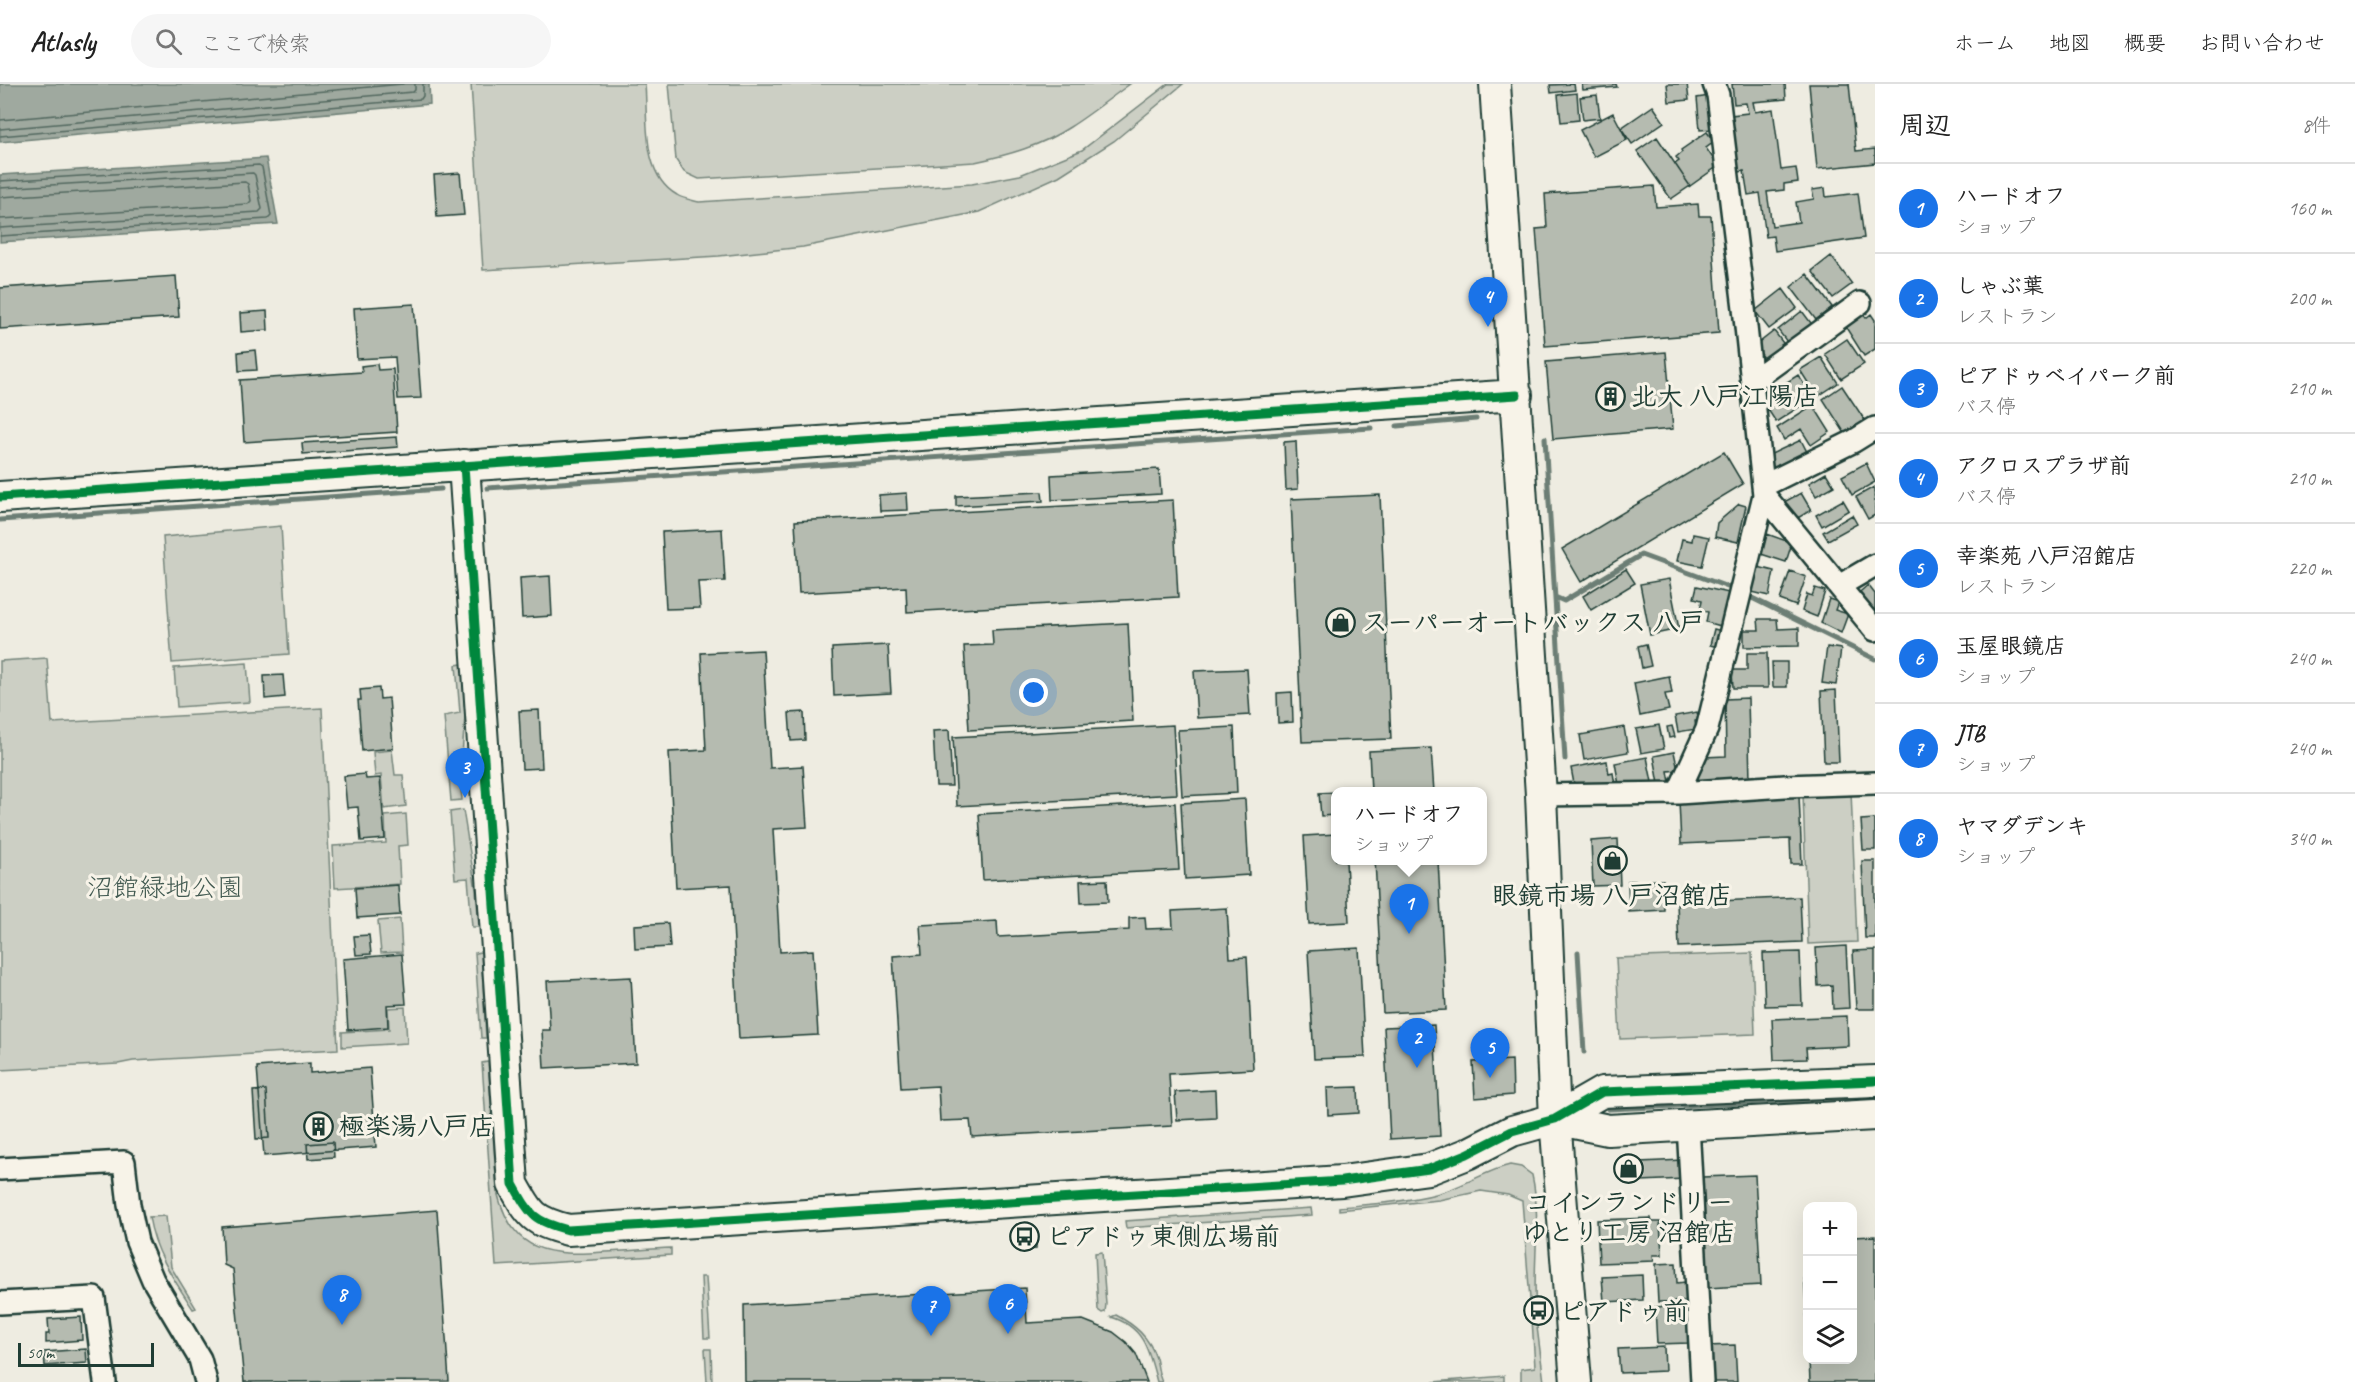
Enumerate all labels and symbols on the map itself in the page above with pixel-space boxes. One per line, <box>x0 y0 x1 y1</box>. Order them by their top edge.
pin: 4 <box>1468 278 1508 327</box>
building icon: 北大 八戸江陽店 <box>1594 380 1626 412</box>
place label: 北大 八戸江陽店 <box>1631 380 1819 413</box>
shop icon: スーパーオートバックス 八戸 <box>1325 606 1357 638</box>
place label: スーパーオートバックス 八戸 <box>1362 606 1705 639</box>
your location <box>1019 678 1048 707</box>
pin: 3 <box>446 748 484 798</box>
shop icon: 眼鏡市場 八戸沼館店 <box>1596 845 1628 877</box>
park label: 沼館緑地公園 <box>87 871 243 904</box>
place label: 眼鏡市場 八戸沼館店 <box>1492 879 1732 912</box>
pin: 1 <box>1390 884 1428 934</box>
pin: 2 <box>1398 1018 1436 1068</box>
pin: 5 <box>1470 1028 1510 1078</box>
building icon: 極楽湯八戸店 <box>302 1110 334 1142</box>
place label: 極楽湯八戸店 <box>339 1110 495 1143</box>
shop icon: コインランドリー ゆとり工房 沼館店 <box>1613 1152 1645 1184</box>
place label: コインランドリー ゆとり工房 沼館店 <box>1522 1186 1736 1249</box>
bus stop icon: ピアドゥ東側広場前 <box>1009 1220 1041 1252</box>
place label: ピアドゥ東側広場前 <box>1046 1220 1280 1253</box>
pin: 8 <box>322 1276 362 1325</box>
pin: 6 <box>988 1284 1028 1334</box>
pin: 7 <box>912 1286 950 1336</box>
bus stop icon: ピアドゥ前 <box>1522 1295 1554 1327</box>
place label: ピアドゥ前 <box>1559 1295 1689 1328</box>
scale bar <box>18 1340 154 1368</box>

